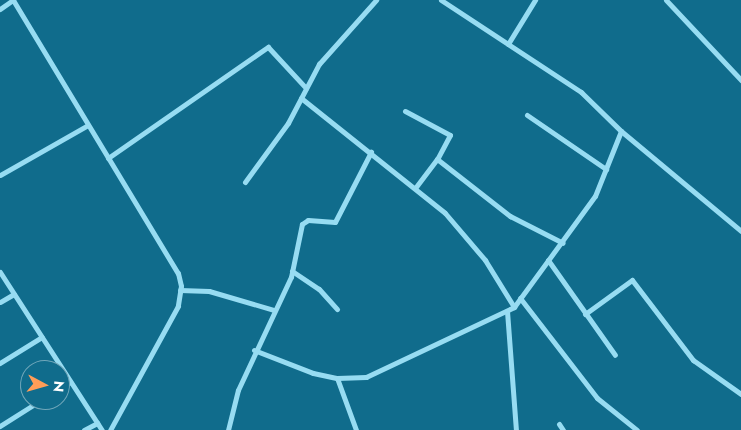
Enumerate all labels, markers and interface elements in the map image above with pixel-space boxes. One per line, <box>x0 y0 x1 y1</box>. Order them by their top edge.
north arrow <box>20 360 70 410</box>
text: N <box>48 380 69 393</box>

